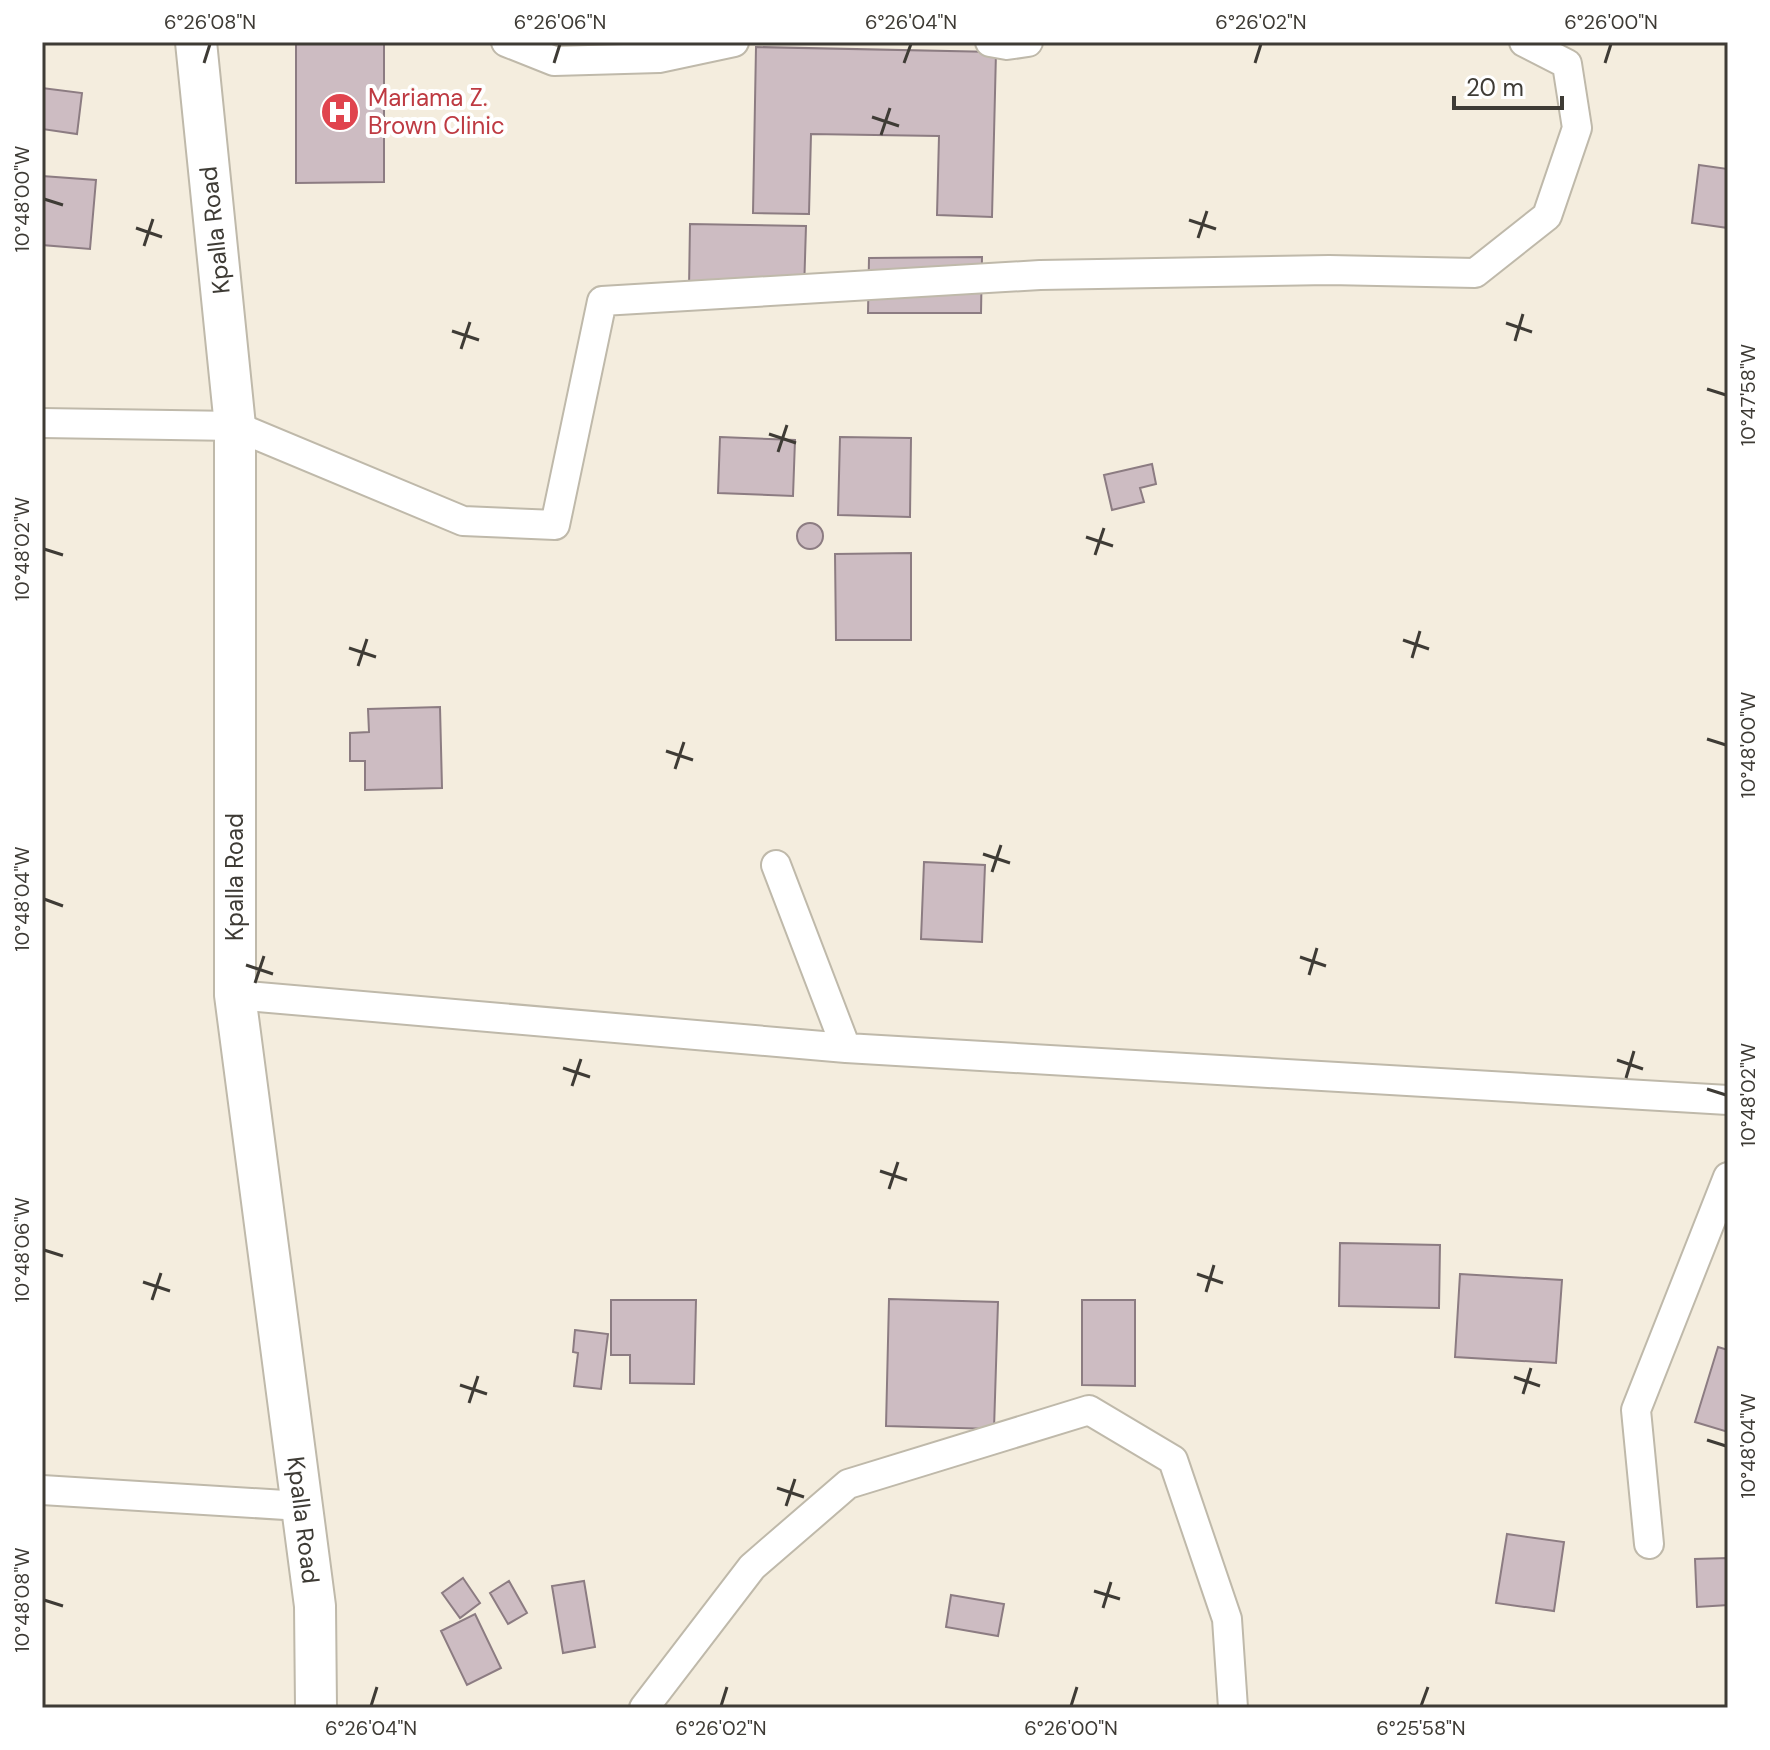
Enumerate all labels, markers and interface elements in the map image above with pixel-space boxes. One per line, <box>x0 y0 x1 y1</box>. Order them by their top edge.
text: 6°26'08"N <box>164 9 256 35</box>
text: 6°26'06"N <box>514 9 606 35</box>
text: 6°26'04"N <box>865 9 957 35</box>
text: 6°26'02"N <box>1215 9 1307 35</box>
text: 6°26'00"N <box>1564 9 1658 35</box>
scale bar <box>1454 60 1562 110</box>
text: 20 m <box>1466 72 1524 103</box>
place label: Mariama Z. Brown Clinic <box>368 82 505 141</box>
hospital icon: Mariama Z. Brown Clinic <box>319 91 361 133</box>
text: 10°48'00"W <box>9 146 35 252</box>
street label: Kpalla Road <box>192 165 237 295</box>
text: 10°47'58"W <box>1735 344 1761 446</box>
text: 10°48'02"W <box>9 497 35 601</box>
text: 10°48'00"W <box>1735 692 1761 798</box>
street label: Kpalla Road <box>219 813 250 941</box>
text: 10°48'04"W <box>9 846 35 952</box>
text: 10°48'02"W <box>1735 1043 1761 1147</box>
text: 10°48'06"W <box>9 1197 35 1303</box>
text: 10°48'04"W <box>1735 1393 1761 1499</box>
street label: Kpalla Road <box>280 1454 327 1585</box>
text: 10°48'08"W <box>9 1547 35 1653</box>
text: 6°26'04"N <box>325 1715 417 1741</box>
text: 6°26'02"N <box>675 1715 767 1741</box>
text: 6°26'00"N <box>1024 1715 1118 1741</box>
text: 6°25'58"N <box>1376 1715 1466 1741</box>

